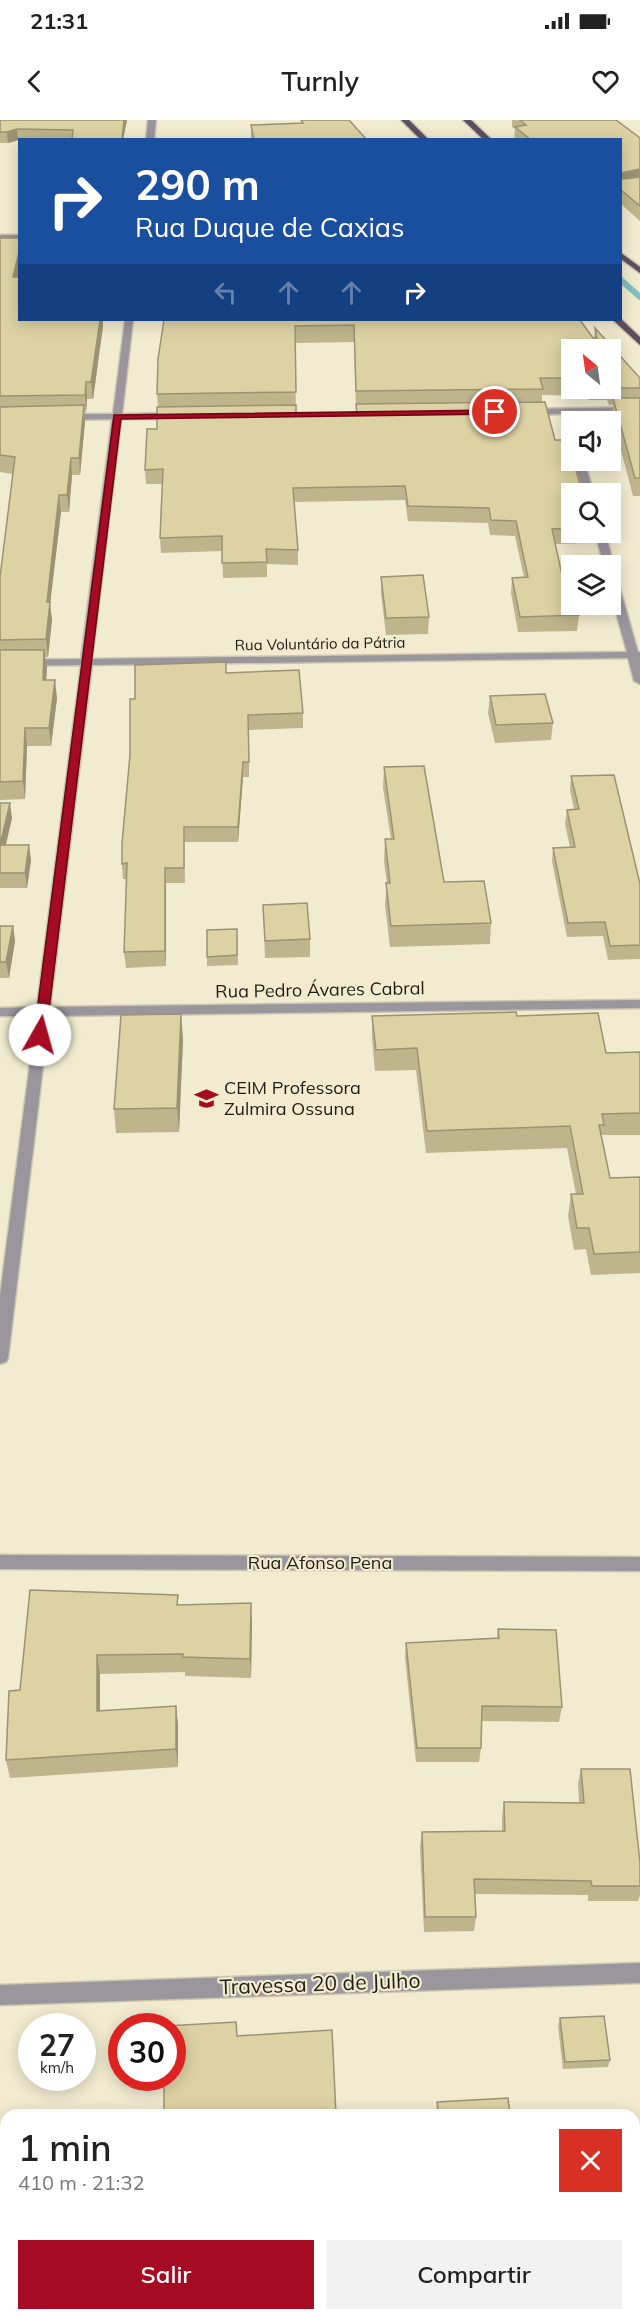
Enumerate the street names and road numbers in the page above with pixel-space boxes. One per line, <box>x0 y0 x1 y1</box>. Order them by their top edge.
street label: Rua Voluntário da Pátria <box>234 633 406 654</box>
street label: Rua Pedro Ávares Cabral <box>215 976 425 1003</box>
street label: Rua Afonso Pena <box>248 1551 392 1574</box>
street label: Travessa 20 de Julho <box>219 1967 421 1999</box>

